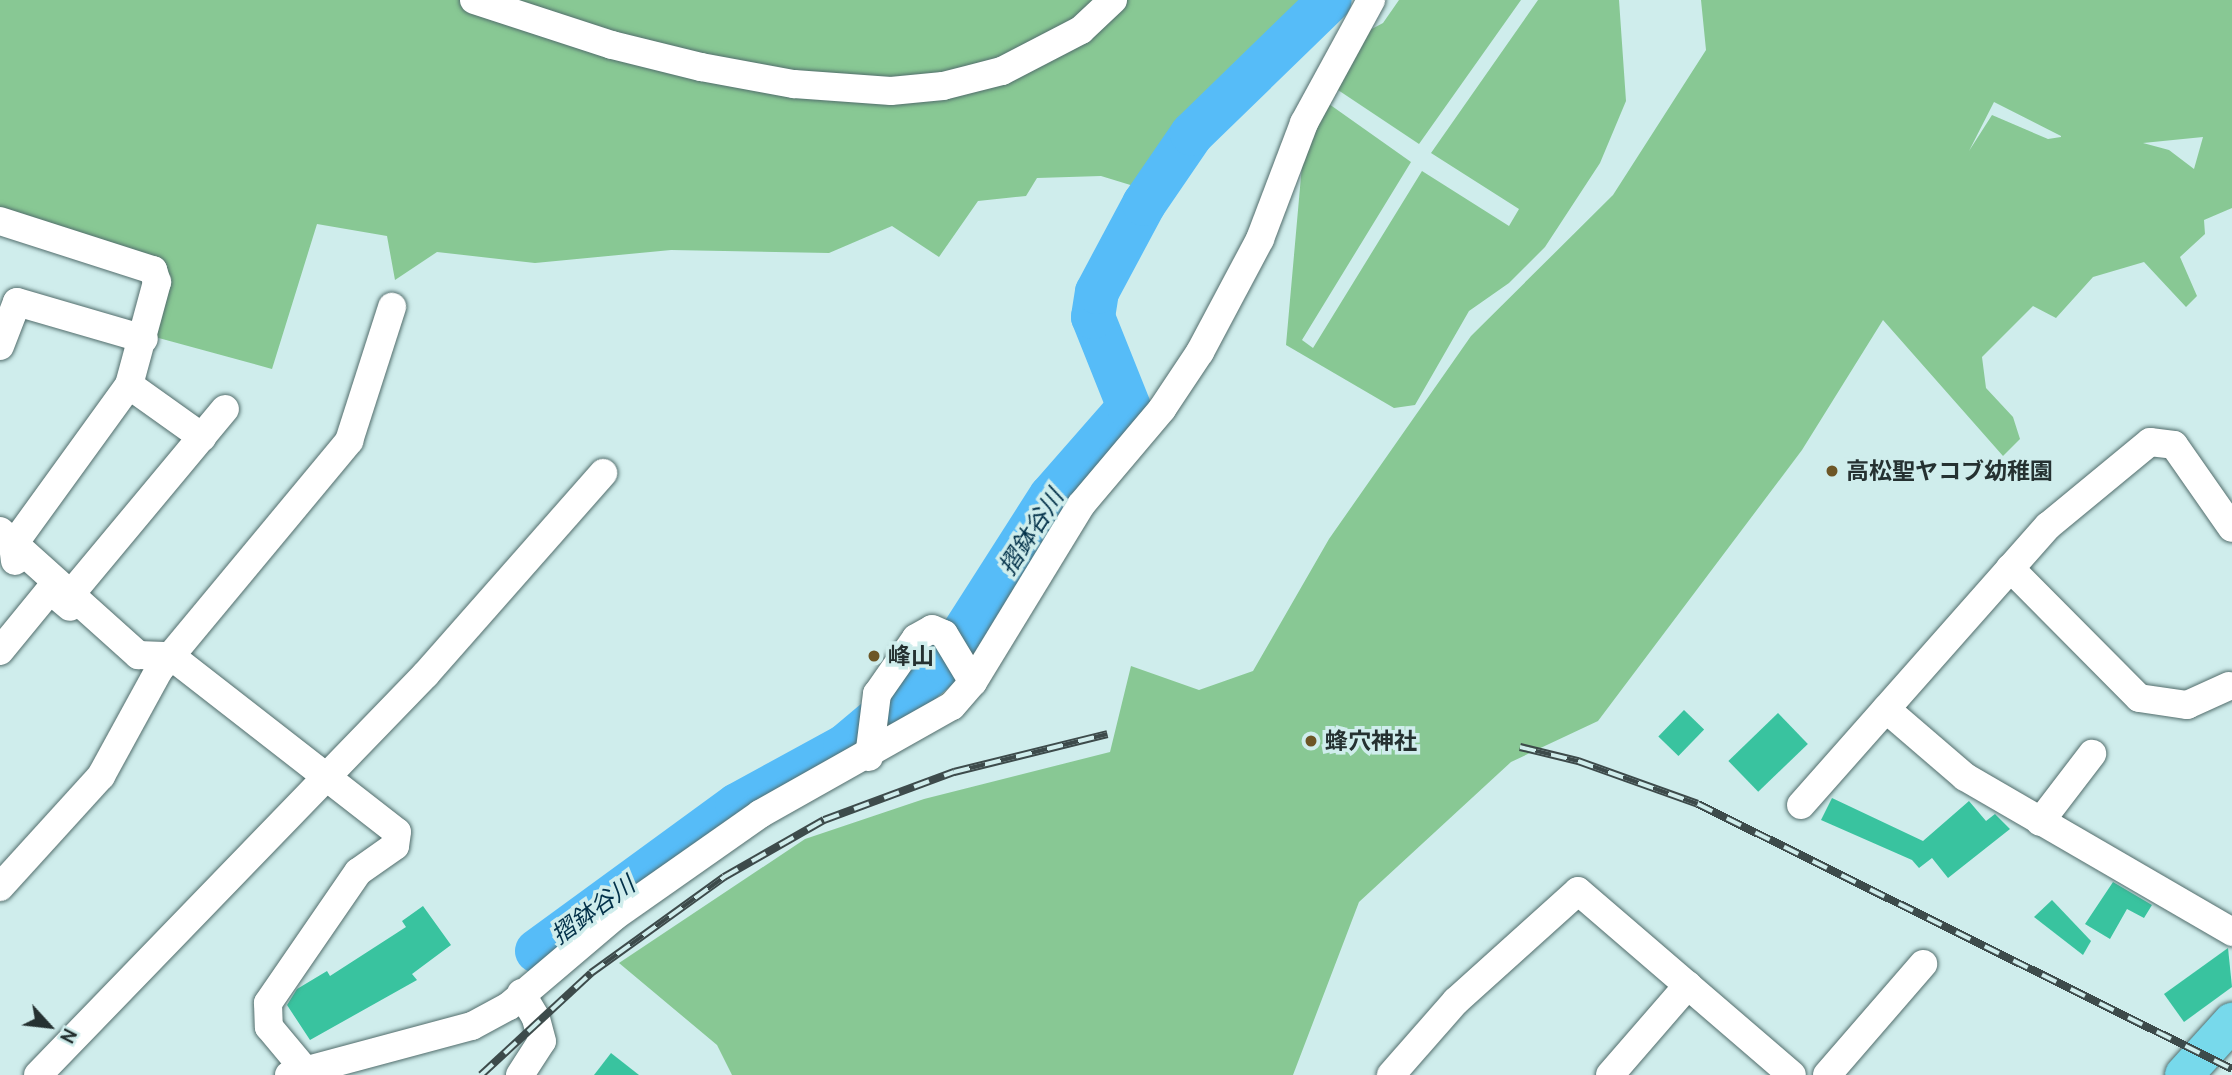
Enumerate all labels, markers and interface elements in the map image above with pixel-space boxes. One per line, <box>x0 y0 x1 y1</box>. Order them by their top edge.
place label: 高松聖ヤコブ幼稚園 <box>1846 457 2053 485</box>
marker: 高松聖ヤコブ幼稚園 <box>1824 463 1840 479</box>
water label: 摺鉢谷川 <box>993 484 1069 580</box>
place label: 峰山 <box>888 642 934 670</box>
marker: 峰山 <box>866 648 882 664</box>
place label: 蜂穴神社 <box>1325 727 1417 755</box>
marker: 蜂穴神社 <box>1303 733 1319 749</box>
water label: 摺鉢谷川 <box>546 870 640 950</box>
north arrow <box>14 991 84 1061</box>
text: N <box>55 1025 81 1047</box>

